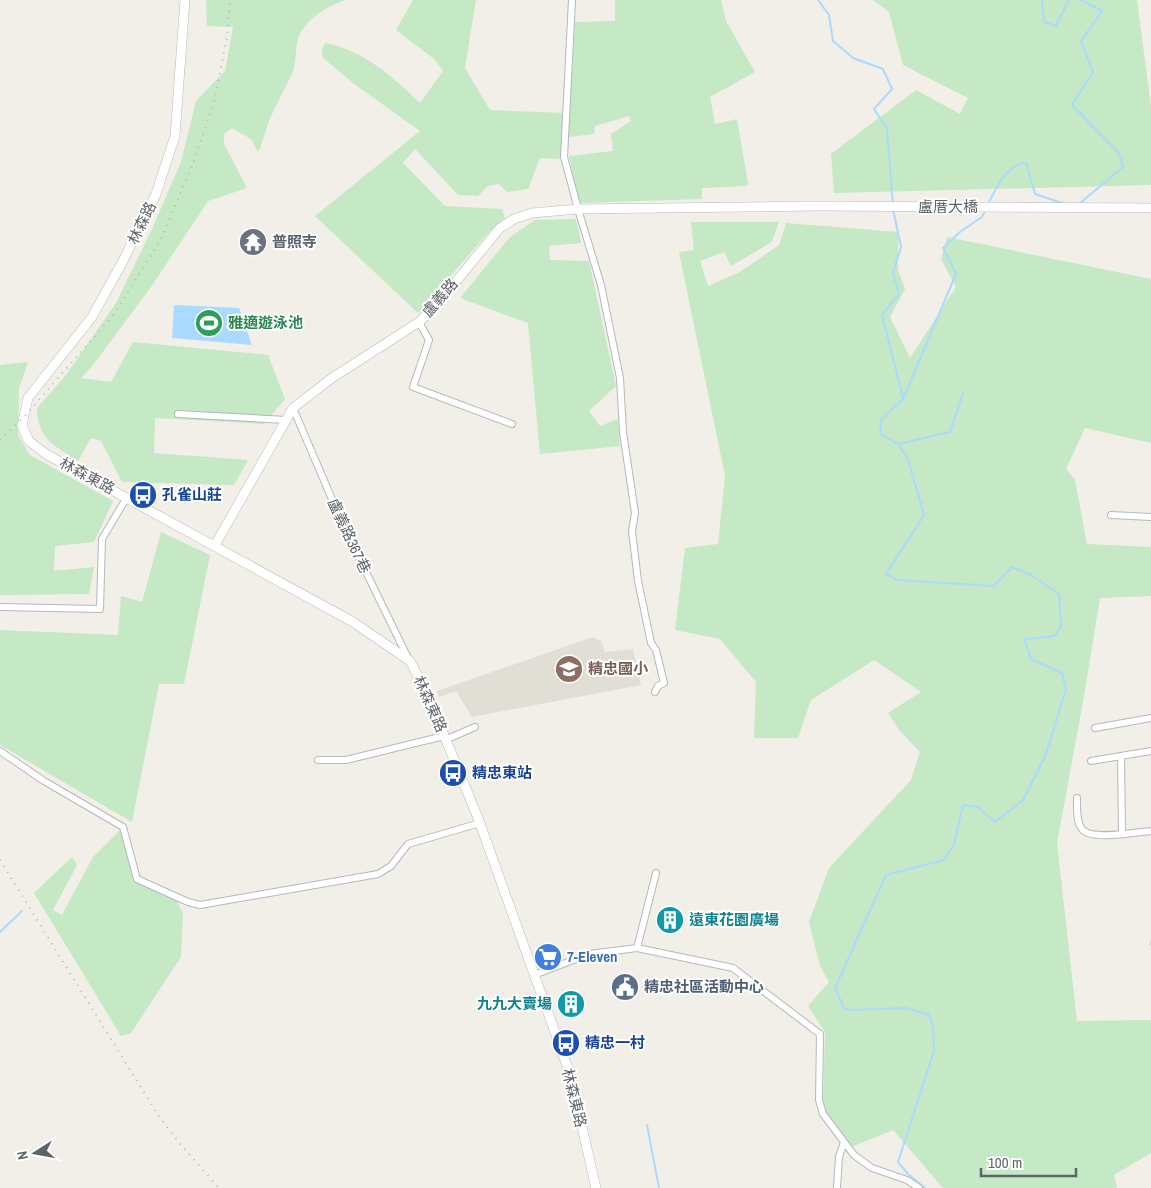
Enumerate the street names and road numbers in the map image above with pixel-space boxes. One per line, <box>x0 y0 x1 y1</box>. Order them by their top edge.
street label: 盧厝大橋 <box>918 196 978 217</box>
street label: 林森路 <box>122 198 161 248</box>
street label: 盧義路 <box>417 274 462 322</box>
street label: 林森東路 <box>56 452 119 499</box>
street label: 盧義路367巷 <box>323 495 376 577</box>
street label: 林森東路 <box>409 672 452 735</box>
street label: 林森東路 <box>557 1066 592 1130</box>

